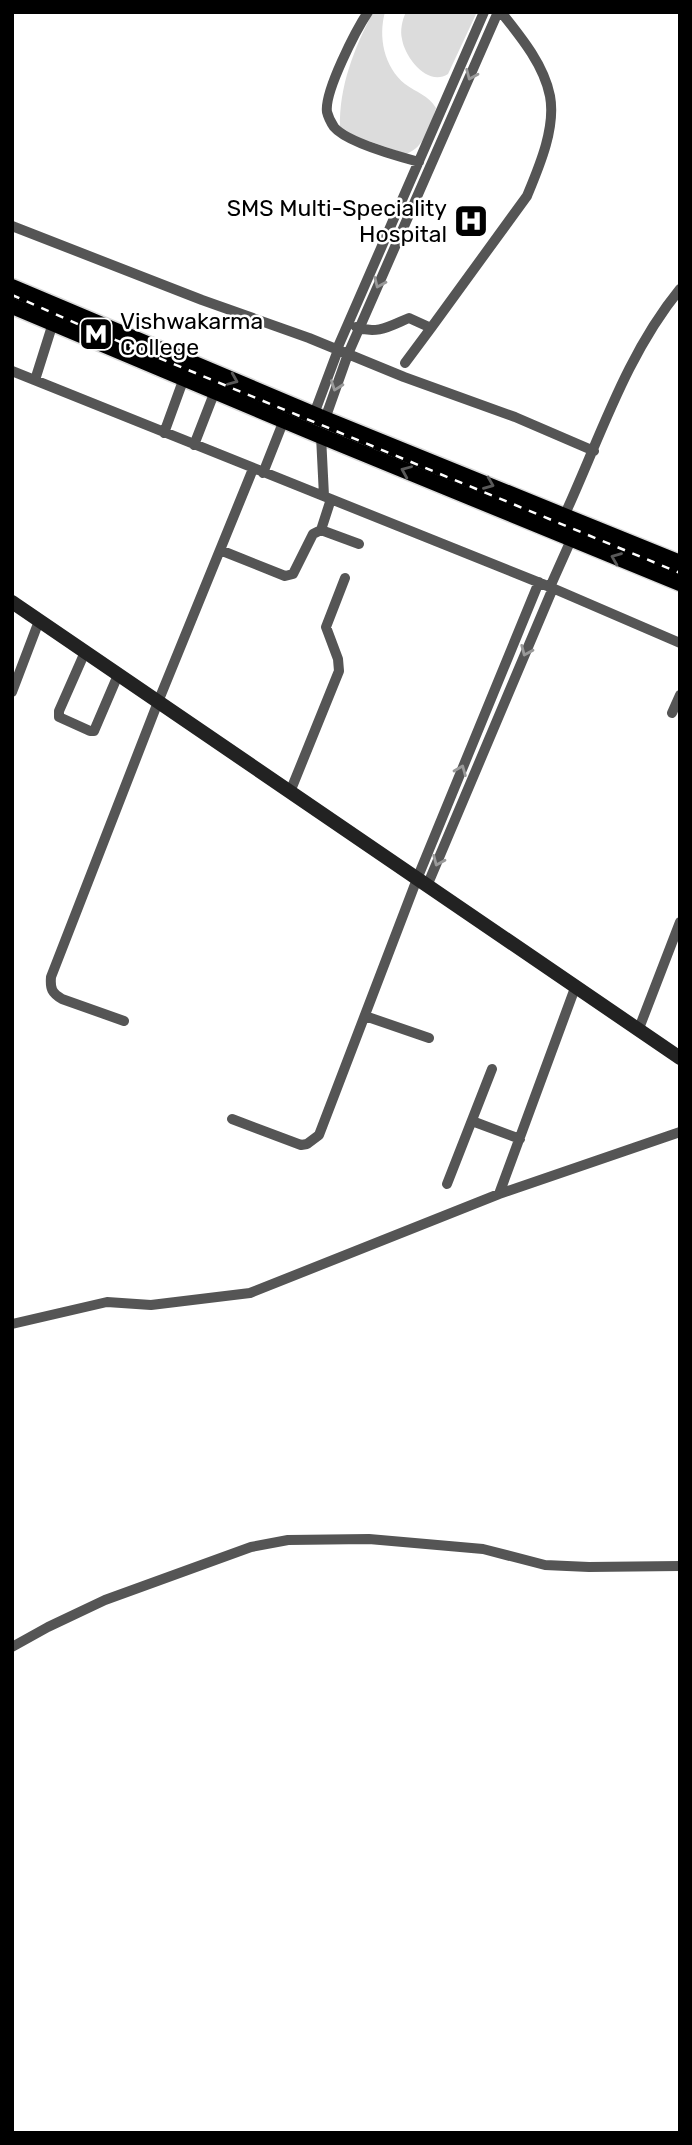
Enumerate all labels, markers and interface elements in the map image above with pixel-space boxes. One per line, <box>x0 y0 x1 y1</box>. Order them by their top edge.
one-way arrow <box>466 68 480 80</box>
place label: SMS Multi-Speciality Hospital <box>227 194 447 248</box>
hospital icon: SMS Multi-Speciality Hospital <box>452 202 490 240</box>
one-way arrow <box>373 276 387 288</box>
place label: Vishwakarma College <box>120 307 263 361</box>
metro station icon: Vishwakarma College <box>77 315 115 353</box>
one-way arrow <box>226 372 239 386</box>
one-way arrow <box>330 380 344 392</box>
one-way arrow <box>401 465 413 479</box>
one-way arrow <box>483 476 495 490</box>
one-way arrow <box>611 552 623 566</box>
one-way arrow <box>520 644 534 656</box>
one-way arrow <box>453 765 467 777</box>
one-way arrow <box>432 854 446 866</box>

